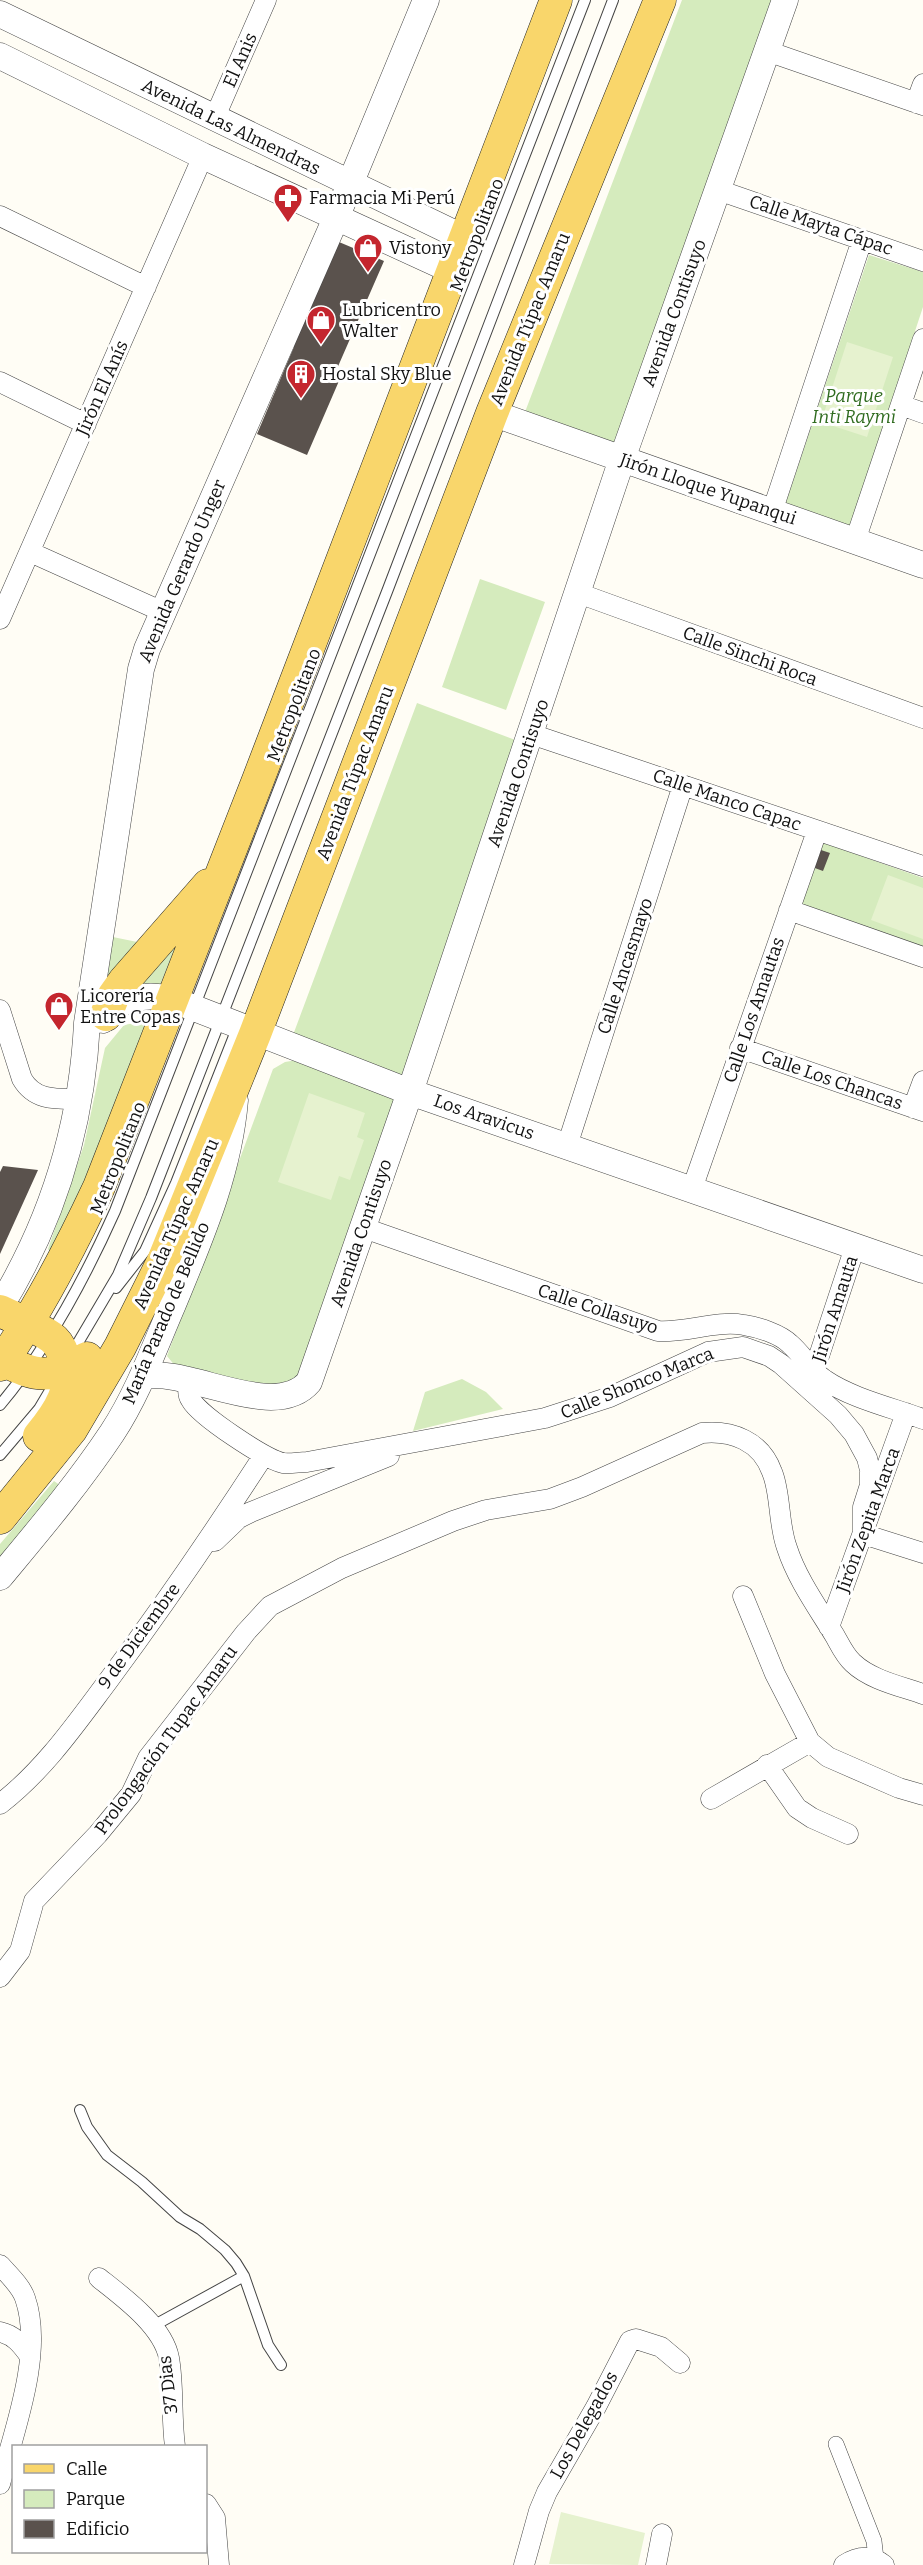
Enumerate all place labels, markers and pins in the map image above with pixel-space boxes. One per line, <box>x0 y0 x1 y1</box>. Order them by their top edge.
pharmacy icon: Farmacia Mi Perú <box>272 182 304 224</box>
place label: Farmacia Mi Perú <box>309 187 455 209</box>
shop icon: Vistony <box>352 232 384 274</box>
place label: Vistony <box>389 237 452 259</box>
place label: Lubricentro Walter <box>342 299 441 342</box>
shop icon: Lubricentro Walter <box>305 304 337 346</box>
building icon: Hostal Sky Blue <box>285 358 317 400</box>
place label: Hostal Sky Blue <box>322 363 452 385</box>
place label: Licorería Entre Copas <box>80 985 181 1028</box>
shop icon: Licorería Entre Copas <box>43 990 75 1032</box>

